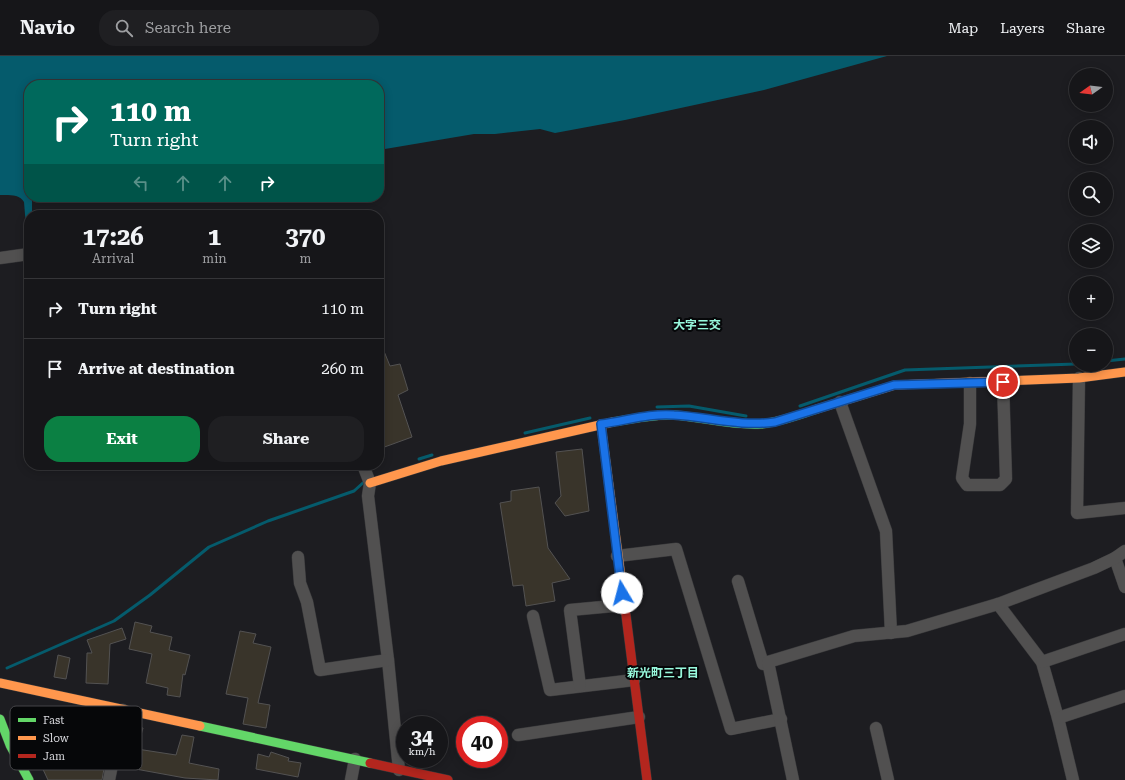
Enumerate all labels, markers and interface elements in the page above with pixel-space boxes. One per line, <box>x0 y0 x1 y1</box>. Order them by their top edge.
search box <box>99 10 379 46</box>
text: Navio <box>20 16 75 39</box>
icon: search <box>113 17 135 39</box>
text: Search here <box>145 19 231 37</box>
text: Map <box>948 20 978 36</box>
text: Layers <box>1000 20 1044 36</box>
text: Share <box>1066 20 1105 36</box>
north arrow <box>1069 68 1113 112</box>
map controls <box>1069 68 1113 372</box>
text: 110 m <box>110 95 191 128</box>
icon: right <box>44 96 96 148</box>
button: sound <box>1069 120 1113 164</box>
text: Turn right <box>110 129 198 150</box>
icon: left <box>130 172 152 194</box>
icon: ahead <box>172 172 194 194</box>
icon: ahead <box>214 172 236 194</box>
icon: right <box>256 172 278 194</box>
button: search <box>1069 172 1113 216</box>
text: 17:26 <box>83 223 144 251</box>
text: 1 <box>208 223 221 251</box>
text: 370 <box>285 223 326 251</box>
button: layers <box>1069 224 1113 268</box>
text: Arrival <box>92 251 134 266</box>
text: min <box>202 251 227 266</box>
text: m <box>299 251 311 266</box>
button: + <box>1069 276 1113 320</box>
icon: right <box>44 298 66 320</box>
text: Turn right <box>78 300 157 318</box>
text: 110 m <box>321 300 364 318</box>
district label: 大字三交 <box>673 318 721 332</box>
button: − <box>1069 328 1113 372</box>
icon: arrive <box>44 358 66 380</box>
text: Arrive at destination <box>78 360 234 378</box>
text: 260 m <box>321 360 364 378</box>
pin <box>986 365 1020 399</box>
icon: arrive <box>992 371 1014 393</box>
button: Exit <box>44 416 200 462</box>
button: Share <box>208 416 364 462</box>
position arrow <box>601 572 643 614</box>
district label: 新光町三丁目 <box>627 666 699 680</box>
legend <box>10 706 142 770</box>
text: Fast <box>43 714 64 727</box>
speed limit sign: 40 <box>456 716 508 768</box>
text: 34 <box>411 725 433 749</box>
text: Slow <box>43 732 70 745</box>
text: km/h <box>409 746 435 757</box>
text: Jam <box>43 750 65 763</box>

